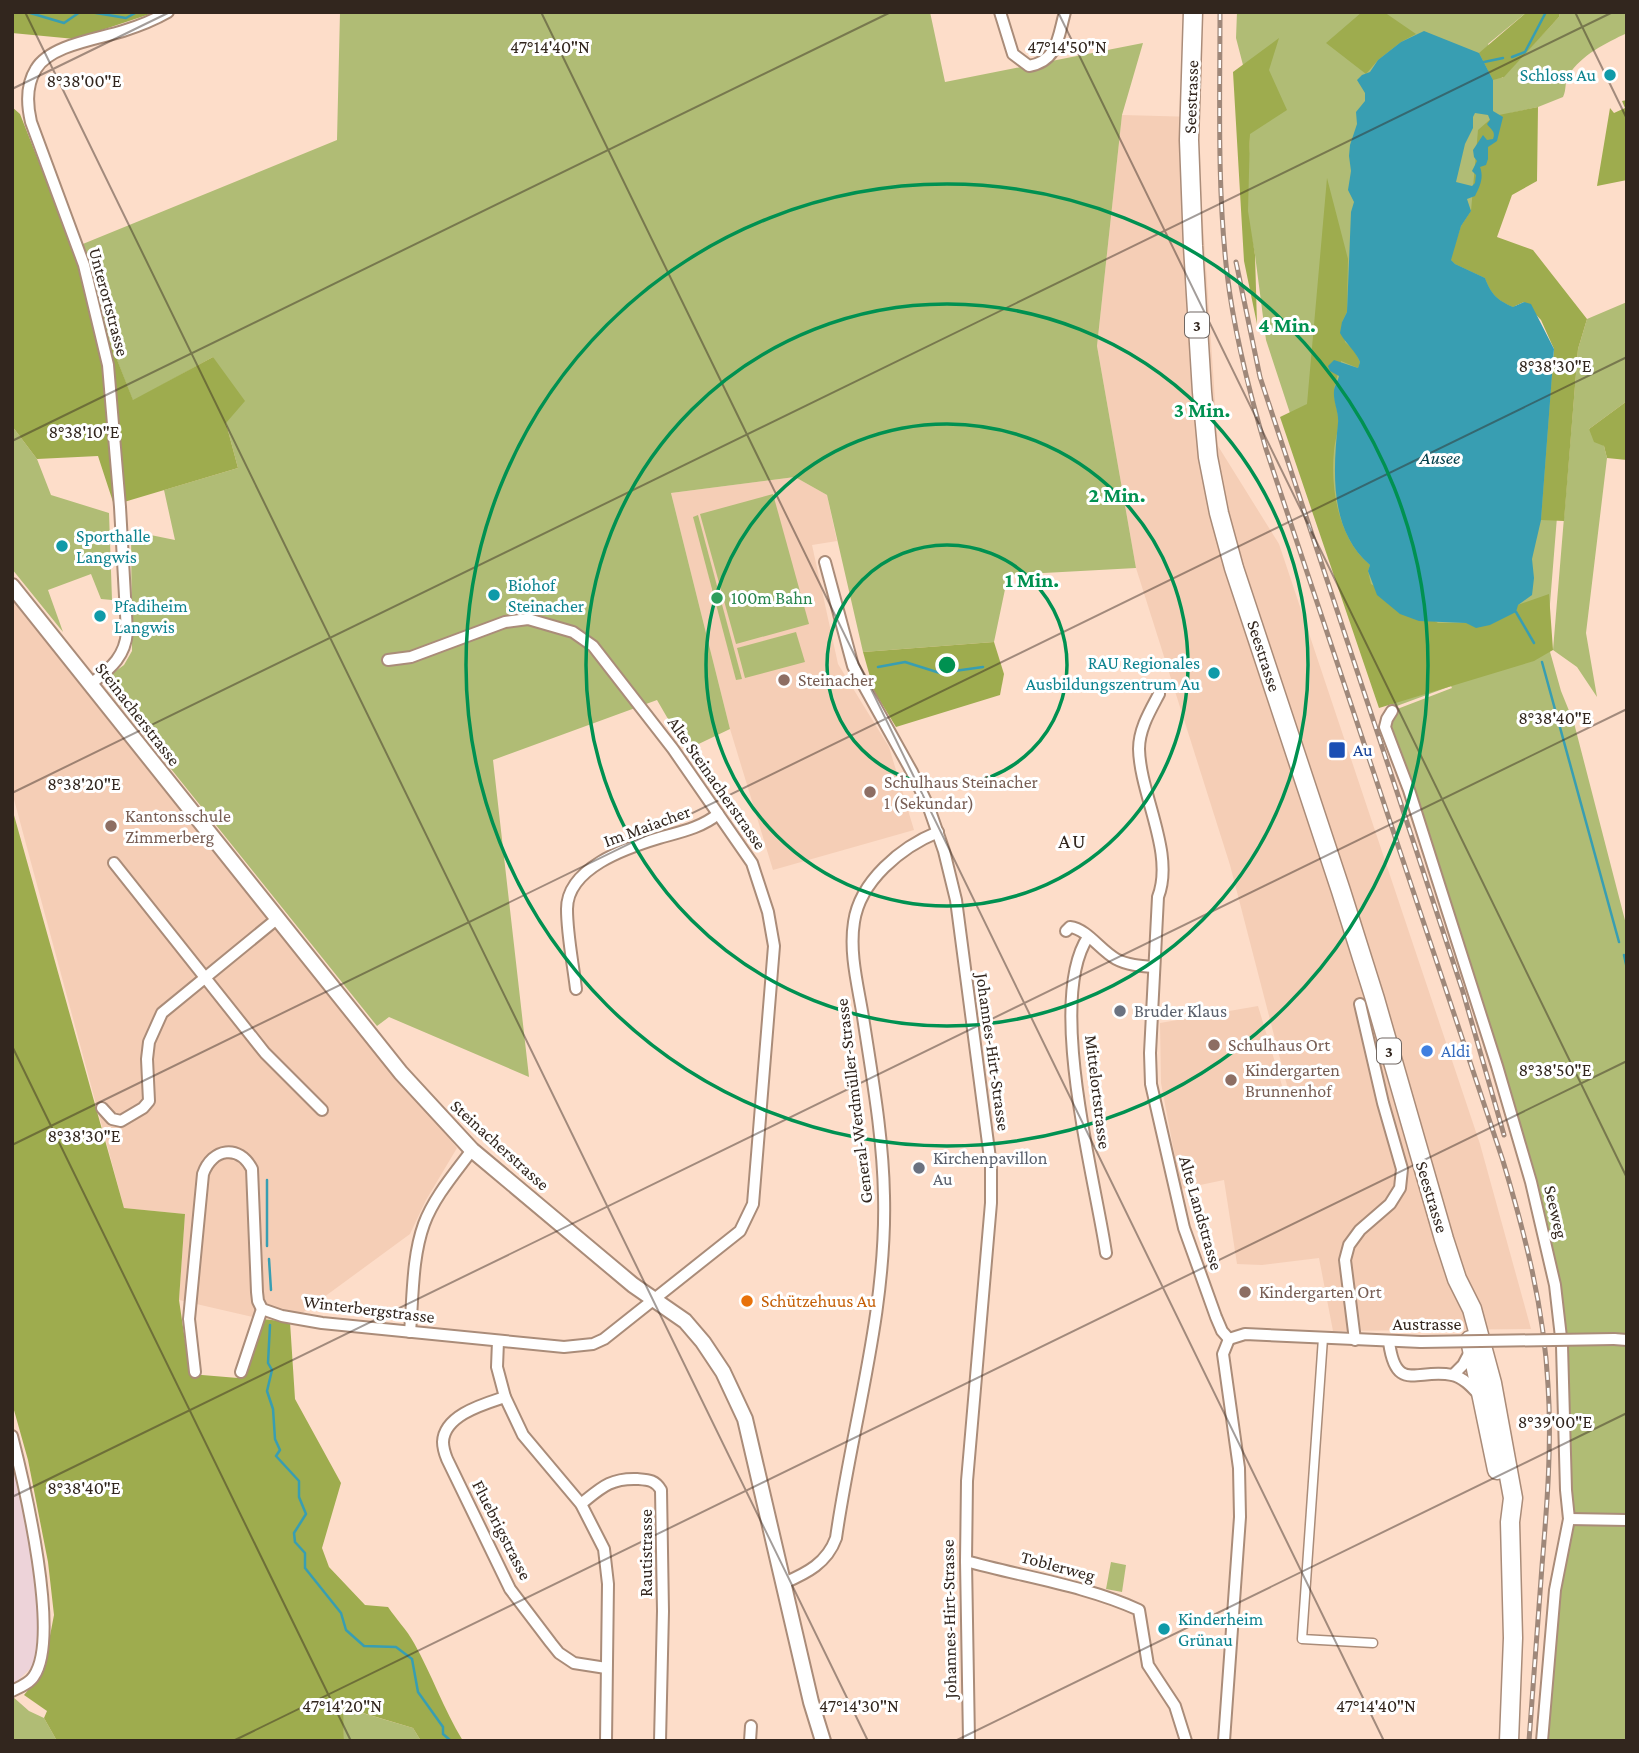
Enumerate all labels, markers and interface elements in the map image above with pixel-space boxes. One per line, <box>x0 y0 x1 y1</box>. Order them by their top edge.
text: 47°14'40"N <box>510 37 590 57</box>
text: 47°14'50"N <box>1027 37 1107 57</box>
street label: Seestrasse <box>1180 60 1202 134</box>
place label: Schloss Au <box>1520 65 1596 85</box>
marker: Schloss Au <box>1602 67 1618 83</box>
text: 8°38'00"E <box>47 71 122 91</box>
street label: Unterortstrasse <box>85 245 133 359</box>
road number: 3 <box>1185 312 1209 338</box>
text: 4 Min. <box>1258 313 1316 337</box>
text: 8°38'30"E <box>1518 356 1592 376</box>
text: 3 Min. <box>1174 398 1230 422</box>
text: 8°38'10"E <box>48 422 120 442</box>
water label: Ausee <box>1419 447 1460 468</box>
text: 2 Min. <box>1088 483 1146 507</box>
place label: Sporthalle Langwis <box>76 526 151 567</box>
marker: Sporthalle Langwis <box>54 538 70 554</box>
text: 1 Min. <box>1005 568 1059 592</box>
place label: Biohof Steinacher <box>508 575 585 616</box>
marker: Biohof Steinacher <box>486 587 502 603</box>
place label: 100m Bahn <box>731 588 813 608</box>
marker: 100m Bahn <box>709 590 725 606</box>
place label: Pfadiheim Langwis <box>114 596 188 637</box>
marker: Pfadiheim Langwis <box>92 608 108 624</box>
street label: Seestrasse <box>1243 618 1285 694</box>
centre of rings <box>935 653 959 677</box>
place label: RAU Regionales Ausbildungszentrum Au <box>1026 653 1200 694</box>
street label: Steinacherstrasse <box>91 658 185 770</box>
marker: RAU Regionales Ausbildungszentrum Au <box>1206 665 1222 681</box>
place label: Steinacher <box>798 670 875 690</box>
marker: Steinacher <box>776 672 792 688</box>
text: 8°38'40"E <box>1518 708 1592 728</box>
street label: Alte Steinacherstrasse <box>664 713 770 853</box>
marker: Au <box>1327 740 1347 760</box>
place label: Au <box>1353 740 1373 760</box>
place label: Schulhaus Steinacher 1 (Sekundar) <box>884 772 1039 814</box>
text: 8°38'20"E <box>47 774 121 794</box>
marker: Schulhaus Steinacher 1 (Sekundar) <box>862 784 878 800</box>
street label: Im Maiacher <box>601 801 694 851</box>
place label: Kantonsschule Zimmerberg <box>125 806 231 847</box>
marker: Kantonsschule Zimmerberg <box>103 818 119 834</box>
district label: AU <box>1058 829 1088 853</box>
street label: Johannes-Hirt-Strasse <box>972 970 1014 1132</box>
street label: General-Werdmüller-Strasse <box>831 997 877 1205</box>
place label: Bruder Klaus <box>1134 1001 1227 1021</box>
marker: Bruder Klaus <box>1112 1003 1128 1019</box>
street label: Mittelortstrasse <box>1081 1034 1115 1150</box>
place label: Schulhaus Ort <box>1228 1035 1331 1055</box>
marker: Schulhaus Ort <box>1206 1037 1222 1053</box>
road number: 3 <box>1377 1038 1401 1064</box>
place label: Aldi <box>1441 1041 1470 1061</box>
marker: Aldi <box>1419 1043 1435 1059</box>
place label: Kindergarten Brunnenhof <box>1245 1060 1340 1101</box>
text: 8°38'50"E <box>1519 1060 1592 1080</box>
marker: Kindergarten Brunnenhof <box>1223 1072 1239 1088</box>
street label: Steinacherstrasse <box>447 1096 553 1194</box>
text: 8°38'30"E <box>47 1126 121 1146</box>
place label: Kirchenpavillon Au <box>933 1148 1048 1189</box>
street label: Alte Landstrasse <box>1175 1154 1227 1273</box>
street label: Seestrasse <box>1412 1159 1452 1235</box>
marker: Kirchenpavillon Au <box>911 1160 927 1176</box>
street label: Seeweg <box>1540 1183 1572 1241</box>
place label: Kindergarten Ort <box>1259 1282 1383 1302</box>
marker: Kindergarten Ort <box>1237 1284 1253 1300</box>
street label: Winterbergstrasse <box>302 1291 436 1327</box>
place label: Schützehuus Au <box>761 1291 877 1311</box>
marker: Schützehuus Au <box>739 1293 755 1309</box>
street label: Austrasse <box>1392 1314 1462 1334</box>
text: 8°39'00"E <box>1518 1412 1592 1432</box>
street label: Fluebrigstrasse <box>468 1477 536 1583</box>
text: 8°38'40"E <box>47 1478 121 1498</box>
street label: Rautistrasse <box>636 1509 656 1597</box>
street label: Johannes-Hirt-Strasse <box>938 1539 960 1701</box>
street label: Toblerweg <box>1019 1547 1098 1586</box>
place label: Kinderheim Grünau <box>1178 1609 1264 1650</box>
marker: Kinderheim Grünau <box>1156 1621 1172 1637</box>
text: 47°14'20"N <box>302 1696 382 1716</box>
text: 47°14'30"N <box>819 1696 899 1716</box>
text: 47°14'40"N <box>1336 1696 1416 1716</box>

